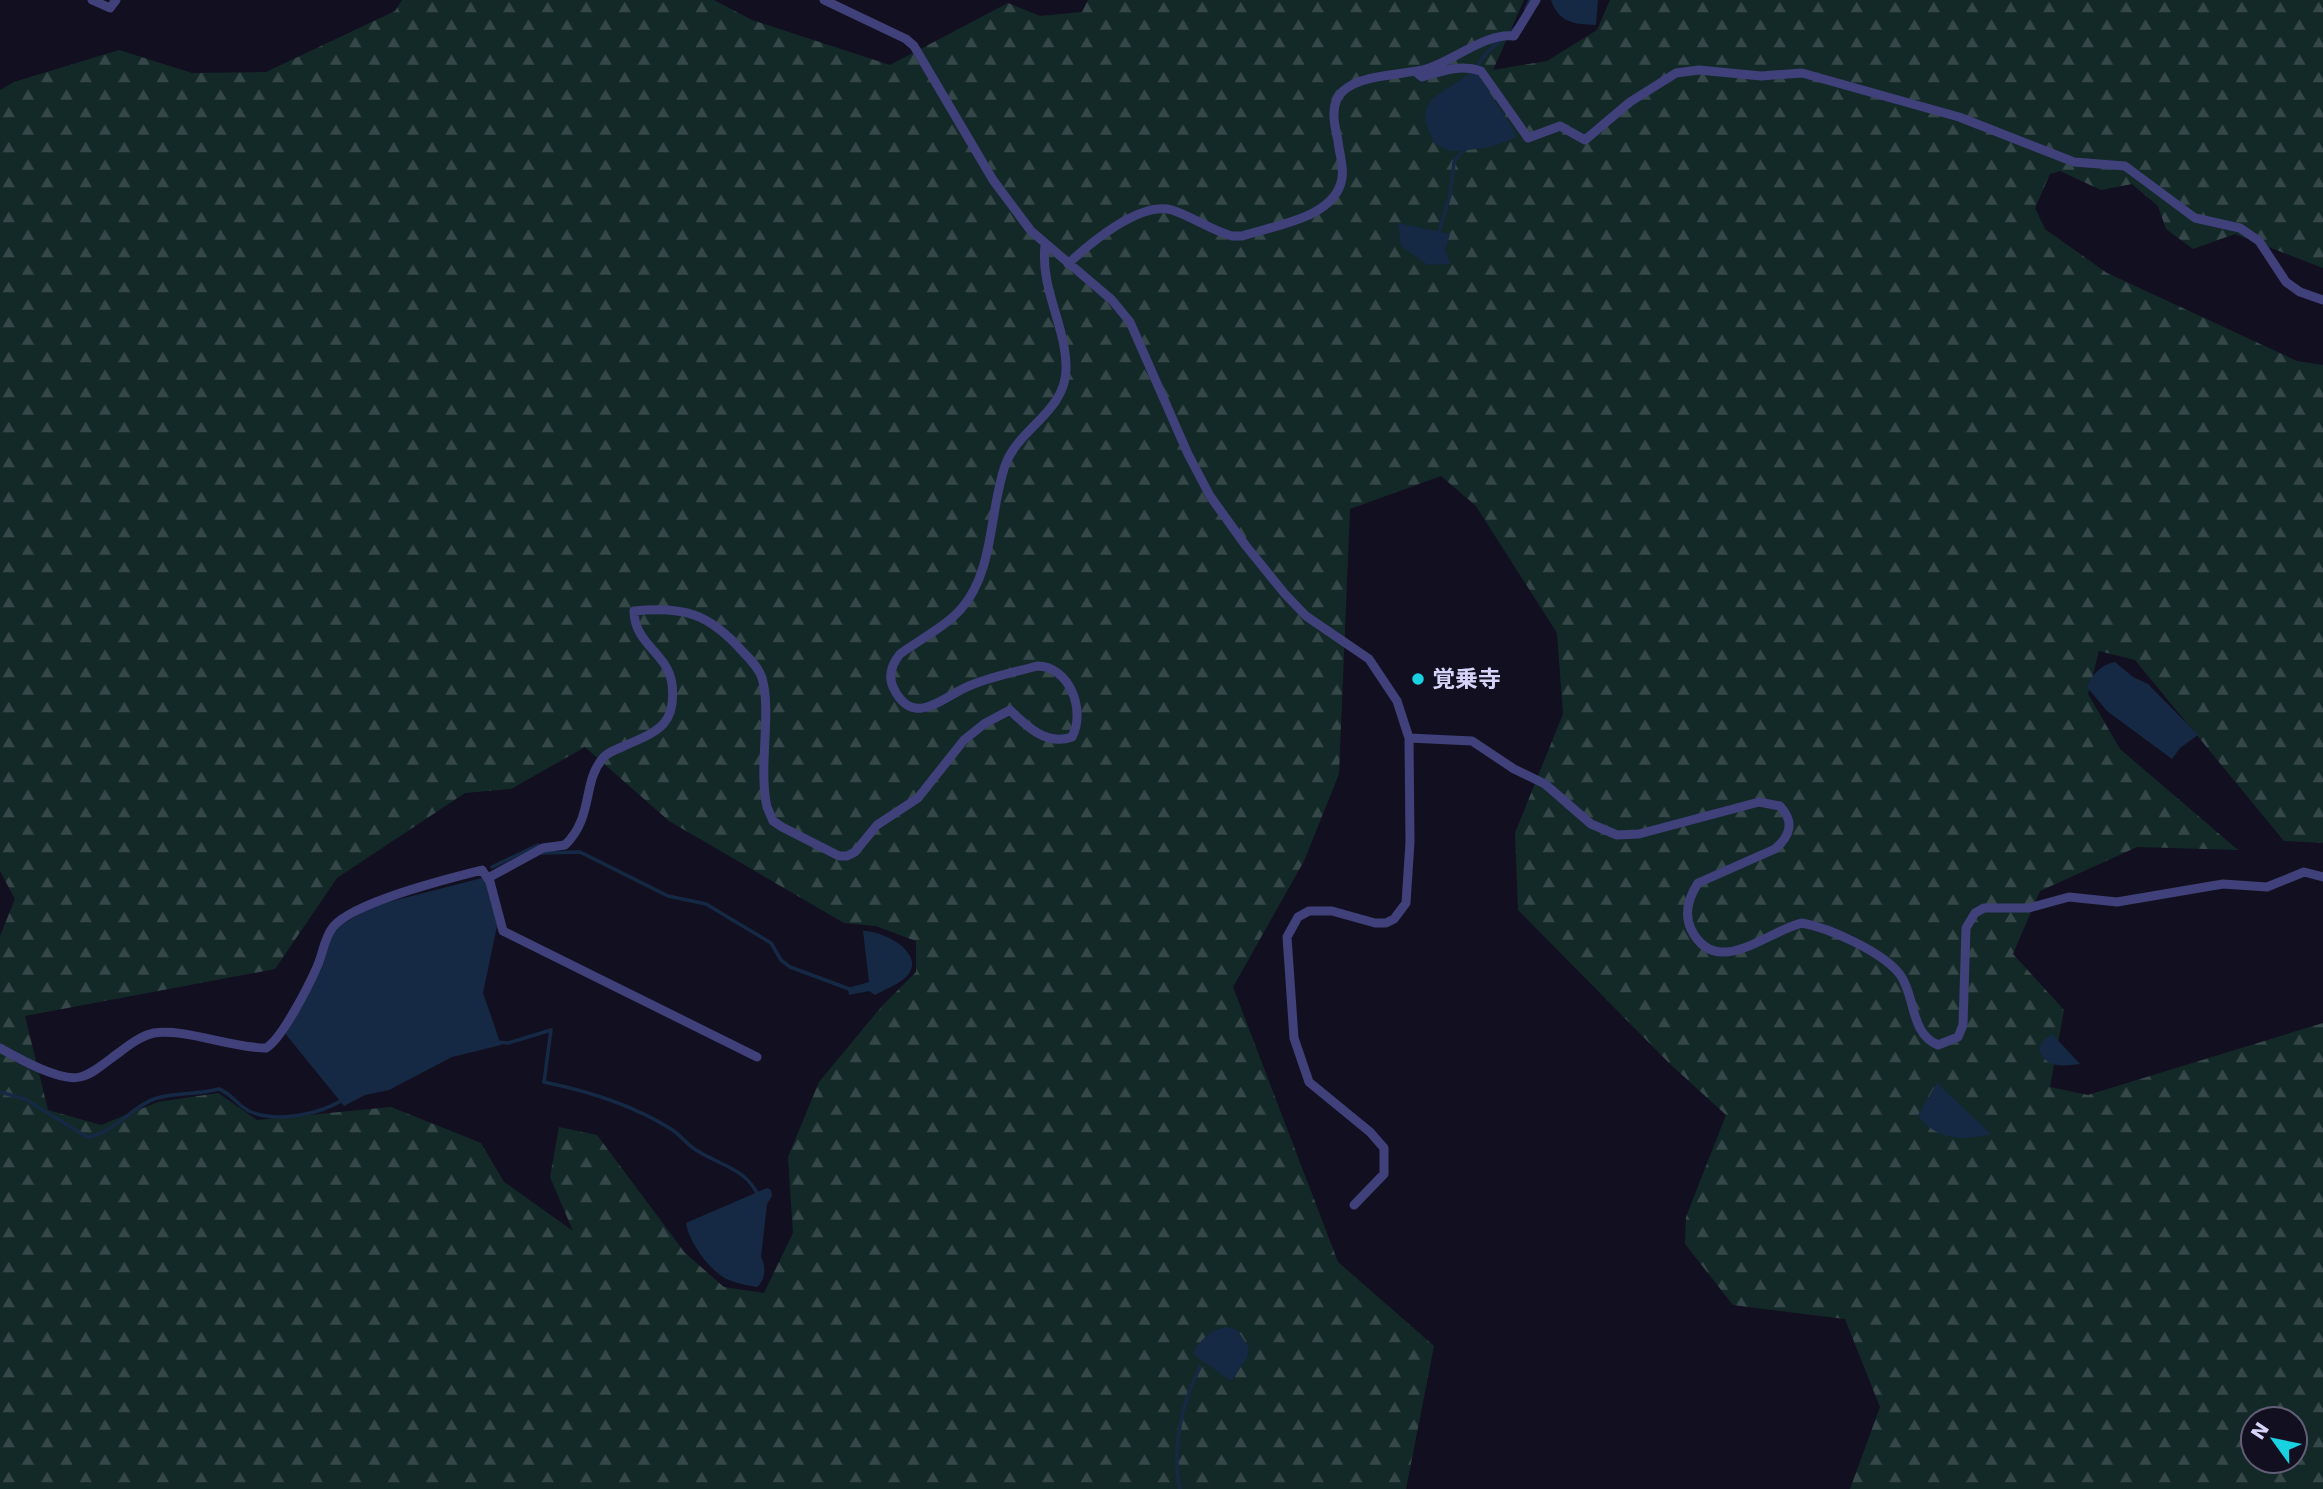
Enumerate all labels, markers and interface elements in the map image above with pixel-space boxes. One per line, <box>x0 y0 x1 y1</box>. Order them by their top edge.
place label: 覚乗寺 <box>1432 666 1501 692</box>
marker: 覚乗寺 <box>1410 671 1426 687</box>
north arrow <box>2239 1405 2309 1475</box>
text: N <box>2246 1418 2273 1443</box>

